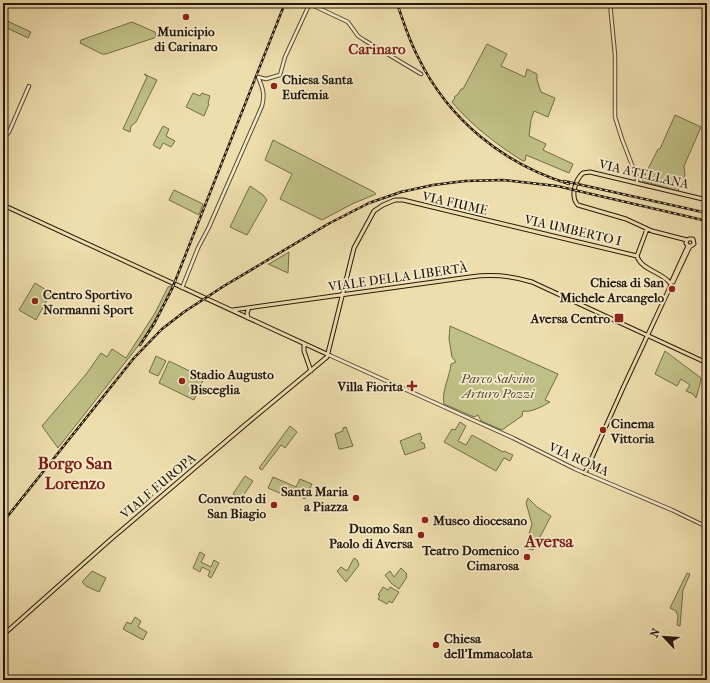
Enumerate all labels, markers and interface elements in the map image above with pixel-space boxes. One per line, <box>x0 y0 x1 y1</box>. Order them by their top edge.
marker: Municipio di Carinaro <box>181 12 191 22</box>
place label: Municipio di Carinaro <box>154 24 218 54</box>
district label: Carinaro <box>348 40 406 58</box>
place label: Chiesa Santa Eufemia <box>282 72 354 102</box>
marker: Chiesa Santa Eufemia <box>269 81 279 91</box>
street label: VIA ATELLANA <box>597 156 691 192</box>
street label: VIA FIUME <box>420 188 489 218</box>
street label: VIA UMBERTO I <box>522 211 623 248</box>
street label: VIALE DELLA LIBERTÀ <box>326 260 469 294</box>
place label: Chiesa di San Michele Arcangelo <box>559 275 664 306</box>
marker: Chiesa di San Michele Arcangelo <box>667 284 677 294</box>
place label: Centro Sportivo Normanni Sport <box>43 287 134 318</box>
marker: Centro Sportivo Normanni Sport <box>30 296 40 306</box>
place label: Aversa Centro <box>530 311 610 326</box>
marker: Aversa Centro <box>613 312 625 324</box>
place label: Stadio Augusto Bisceglia <box>190 367 274 398</box>
park label: Parco Salvino Arturo Pozzi <box>460 371 536 401</box>
marker: Stadio Augusto Bisceglia <box>177 376 187 386</box>
place label: Villa Fiorita <box>337 379 404 394</box>
marker: Villa Fiorita <box>406 380 418 392</box>
place label: Cinema Vittoria <box>610 416 655 446</box>
marker: Cinema Vittoria <box>598 425 608 435</box>
street label: VIA ROMA <box>546 439 612 479</box>
street label: VIALE EUROPA <box>117 450 199 522</box>
district label: Borgo San Lorenzo <box>38 453 113 493</box>
place label: Santa Maria a Piazza <box>281 484 349 514</box>
place label: Convento di San Biagio <box>198 491 266 522</box>
marker: Santa Maria a Piazza <box>351 493 361 503</box>
marker: Convento di San Biagio <box>269 500 279 510</box>
place label: Museo diocesano <box>432 513 528 528</box>
marker: Museo diocesano <box>420 515 430 525</box>
place label: Duomo San Paolo di Aversa <box>329 521 414 551</box>
marker: Duomo San Paolo di Aversa <box>416 530 426 540</box>
district label: Aversa <box>524 531 574 551</box>
place label: Teatro Domenico Cimarosa <box>421 543 520 573</box>
marker: Teatro Domenico Cimarosa <box>522 552 532 562</box>
north arrow <box>644 617 684 657</box>
text: N <box>648 626 663 640</box>
place label: Chiesa dell'Immacolata <box>444 631 534 661</box>
marker: Chiesa dell'Immacolata <box>431 640 441 650</box>

